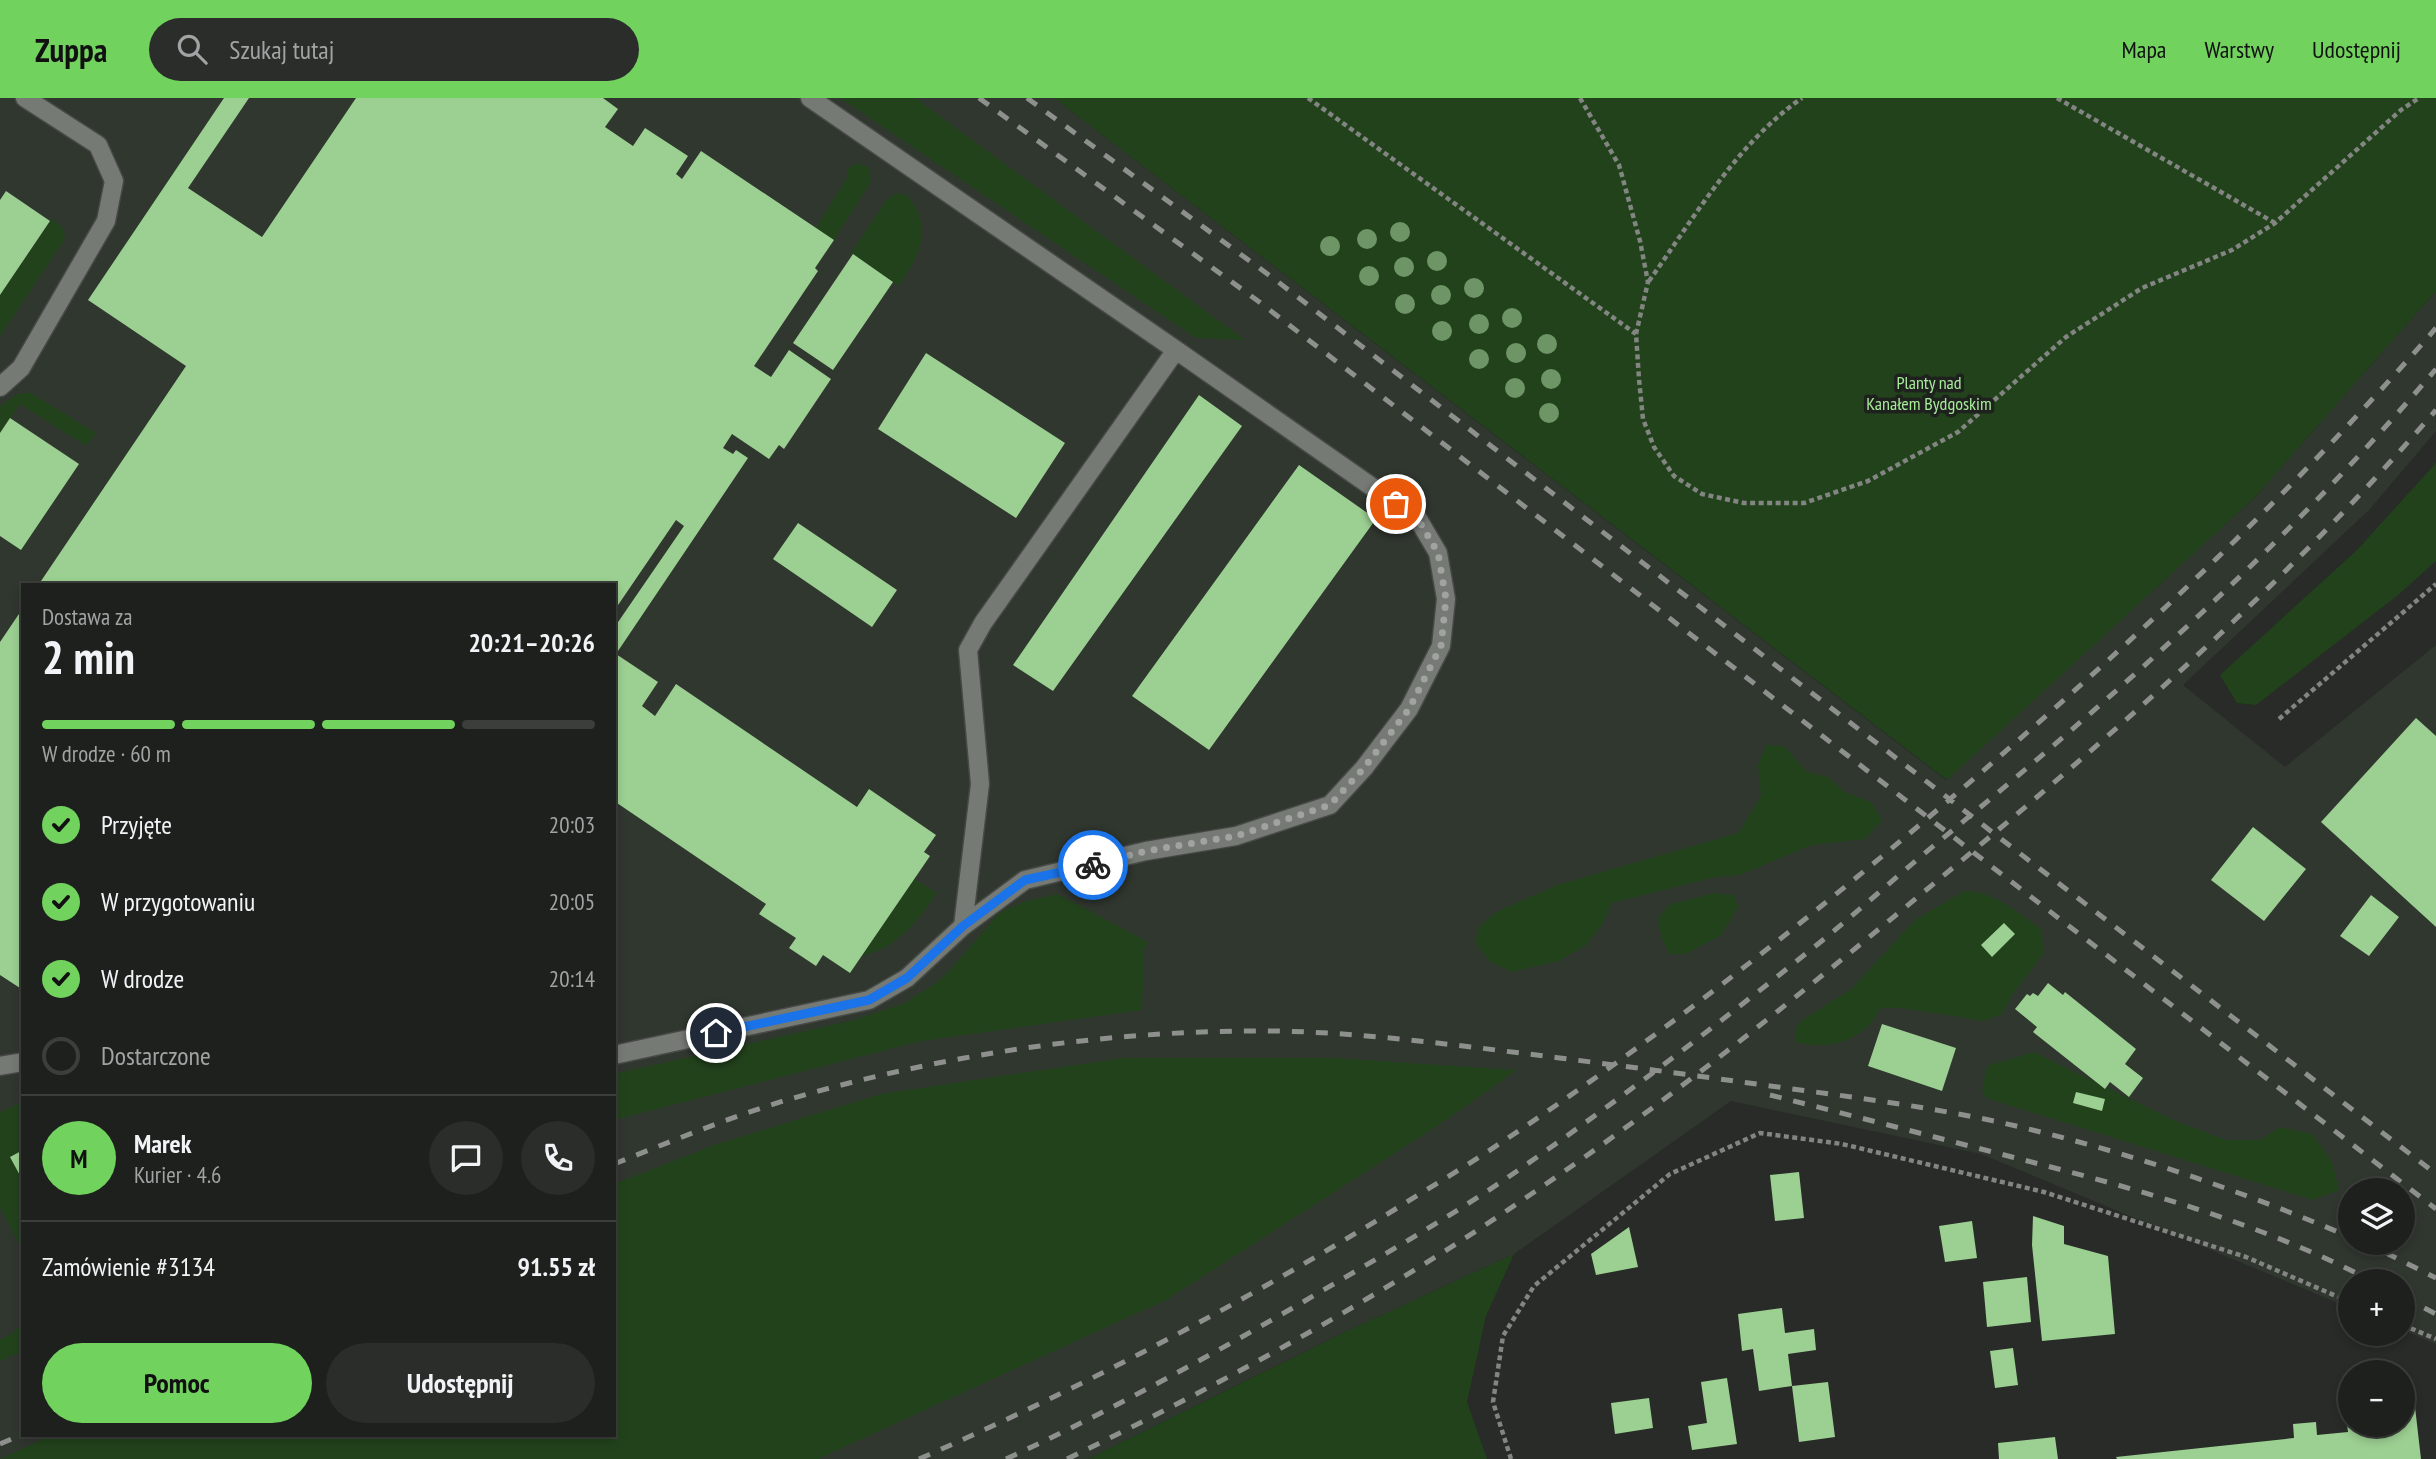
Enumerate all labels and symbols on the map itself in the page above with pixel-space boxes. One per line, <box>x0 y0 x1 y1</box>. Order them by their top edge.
park label: Planty nad Kanałem Bydgoskim <box>1866 371 1992 415</box>
pin <box>1366 474 1426 534</box>
courier <box>1058 830 1128 900</box>
pin <box>686 1003 746 1063</box>

